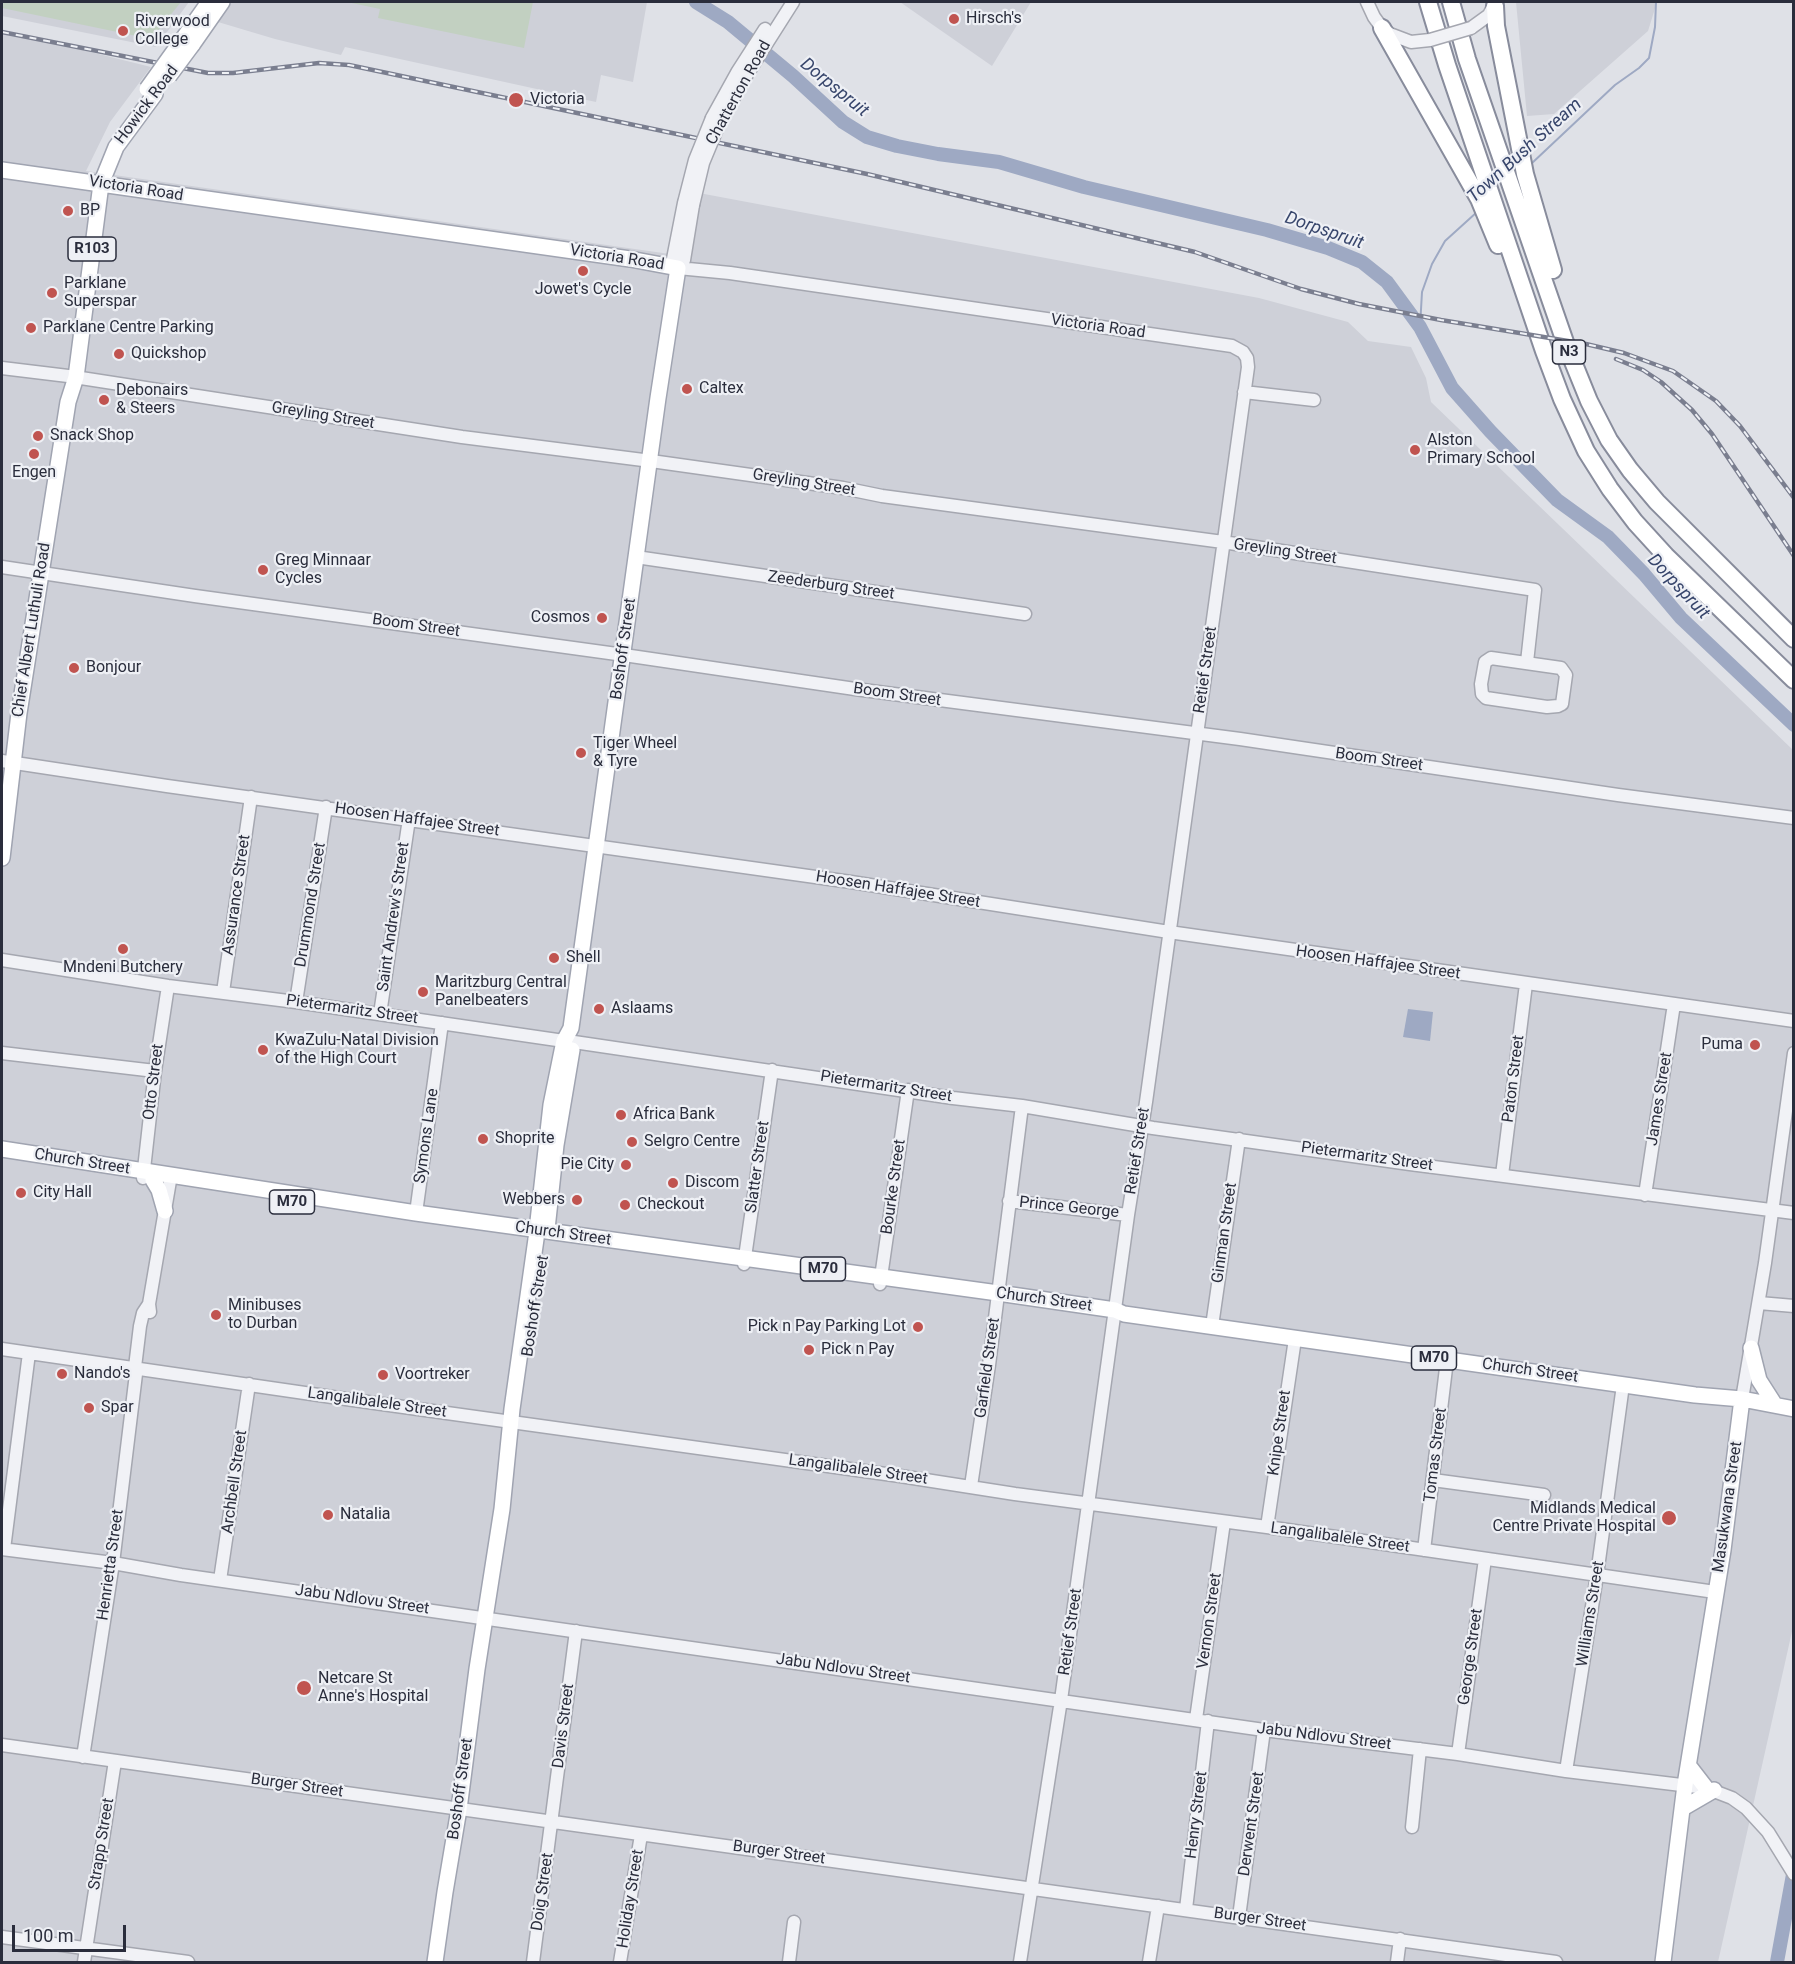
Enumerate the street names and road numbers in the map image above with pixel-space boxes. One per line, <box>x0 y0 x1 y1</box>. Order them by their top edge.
street label: Chatterton Road <box>702 37 776 149</box>
street label: Howick Road <box>111 62 183 148</box>
street label: Victoria Road <box>87 172 185 206</box>
road number: R103 <box>68 237 116 261</box>
street label: Victoria Road <box>568 241 666 275</box>
street label: Victoria Road <box>1049 311 1147 343</box>
road number: N3 <box>1552 340 1586 364</box>
street label: Greyling Street <box>270 398 376 434</box>
street label: Greyling Street <box>751 465 857 501</box>
street label: Greyling Street <box>1232 535 1338 569</box>
street label: Chief Albert Luthuli Road <box>9 541 55 719</box>
street label: Zeederburg Street <box>767 568 895 604</box>
street label: Boshoff Street <box>607 597 641 701</box>
street label: Boom Street <box>371 610 461 642</box>
street label: Retief Street <box>1190 625 1222 715</box>
street label: Boom Street <box>852 679 942 711</box>
street label: Boom Street <box>1334 744 1424 776</box>
street label: Hoosen Haffajee Street <box>333 799 501 841</box>
street label: Assurance Street <box>219 834 255 956</box>
street label: Drummond Street <box>292 841 330 969</box>
street label: Saint Andrew's Street <box>374 841 414 993</box>
street label: Hoosen Haffajee Street <box>814 868 982 912</box>
street label: Hoosen Haffajee Street <box>1294 942 1462 984</box>
street label: Pietermaritz Street <box>285 991 419 1029</box>
street label: Paton Street <box>1499 1034 1529 1124</box>
street label: Otto Street <box>140 1043 168 1121</box>
street label: James Street <box>1643 1051 1677 1147</box>
street label: Pietermaritz Street <box>819 1067 953 1107</box>
street label: Symons Lane <box>411 1087 443 1185</box>
street label: Retief Street <box>1122 1106 1154 1196</box>
street label: Slatter Street <box>742 1120 774 1214</box>
street label: Bourke Street <box>878 1138 910 1236</box>
street label: Pietermaritz Street <box>1300 1138 1434 1176</box>
street label: Church Street <box>33 1145 131 1179</box>
street label: Ginman Street <box>1208 1181 1242 1285</box>
road number: M70 <box>270 1190 314 1214</box>
street label: Prince George <box>1018 1193 1120 1223</box>
street label: Church Street <box>514 1218 612 1250</box>
street label: Boshoff Street <box>518 1254 554 1358</box>
road number: M70 <box>800 1257 846 1281</box>
street label: Church Street <box>995 1284 1093 1316</box>
street label: Garfield Street <box>971 1316 1005 1420</box>
road number: M70 <box>1412 1346 1456 1370</box>
street label: Church Street <box>1481 1355 1579 1387</box>
street label: Langalibalele Street <box>306 1384 448 1422</box>
street label: Knipe Street <box>1264 1389 1296 1477</box>
street label: Tomas Street <box>1421 1407 1451 1503</box>
street label: Archbell Street <box>218 1429 252 1535</box>
street label: Masukwana Street <box>1709 1440 1747 1574</box>
street label: Langalibalele Street <box>787 1451 929 1489</box>
street label: Henrietta Street <box>94 1508 128 1622</box>
street label: Langalibalele Street <box>1269 1519 1411 1557</box>
street label: Williams Street <box>1573 1560 1609 1668</box>
street label: Vernon Street <box>1194 1572 1226 1670</box>
street label: Jabu Ndlovu Street <box>294 1581 430 1619</box>
street label: Retief Street <box>1055 1587 1087 1677</box>
street label: George Street <box>1455 1607 1487 1707</box>
street label: Jabu Ndlovu Street <box>775 1650 911 1688</box>
street label: Davis Street <box>549 1683 579 1769</box>
street label: Jabu Ndlovu Street <box>1256 1719 1392 1755</box>
street label: Boshoff Street <box>444 1737 478 1841</box>
street label: Burger Street <box>250 1770 344 1802</box>
street label: Henry Street <box>1182 1770 1212 1860</box>
street label: Derwent Street <box>1235 1771 1269 1877</box>
street label: Strapp Street <box>85 1797 119 1891</box>
street label: Burger Street <box>732 1837 826 1869</box>
street label: Holiday Street <box>614 1848 648 1950</box>
street label: Doig Street <box>528 1852 558 1932</box>
street label: Burger Street <box>1213 1904 1307 1936</box>

